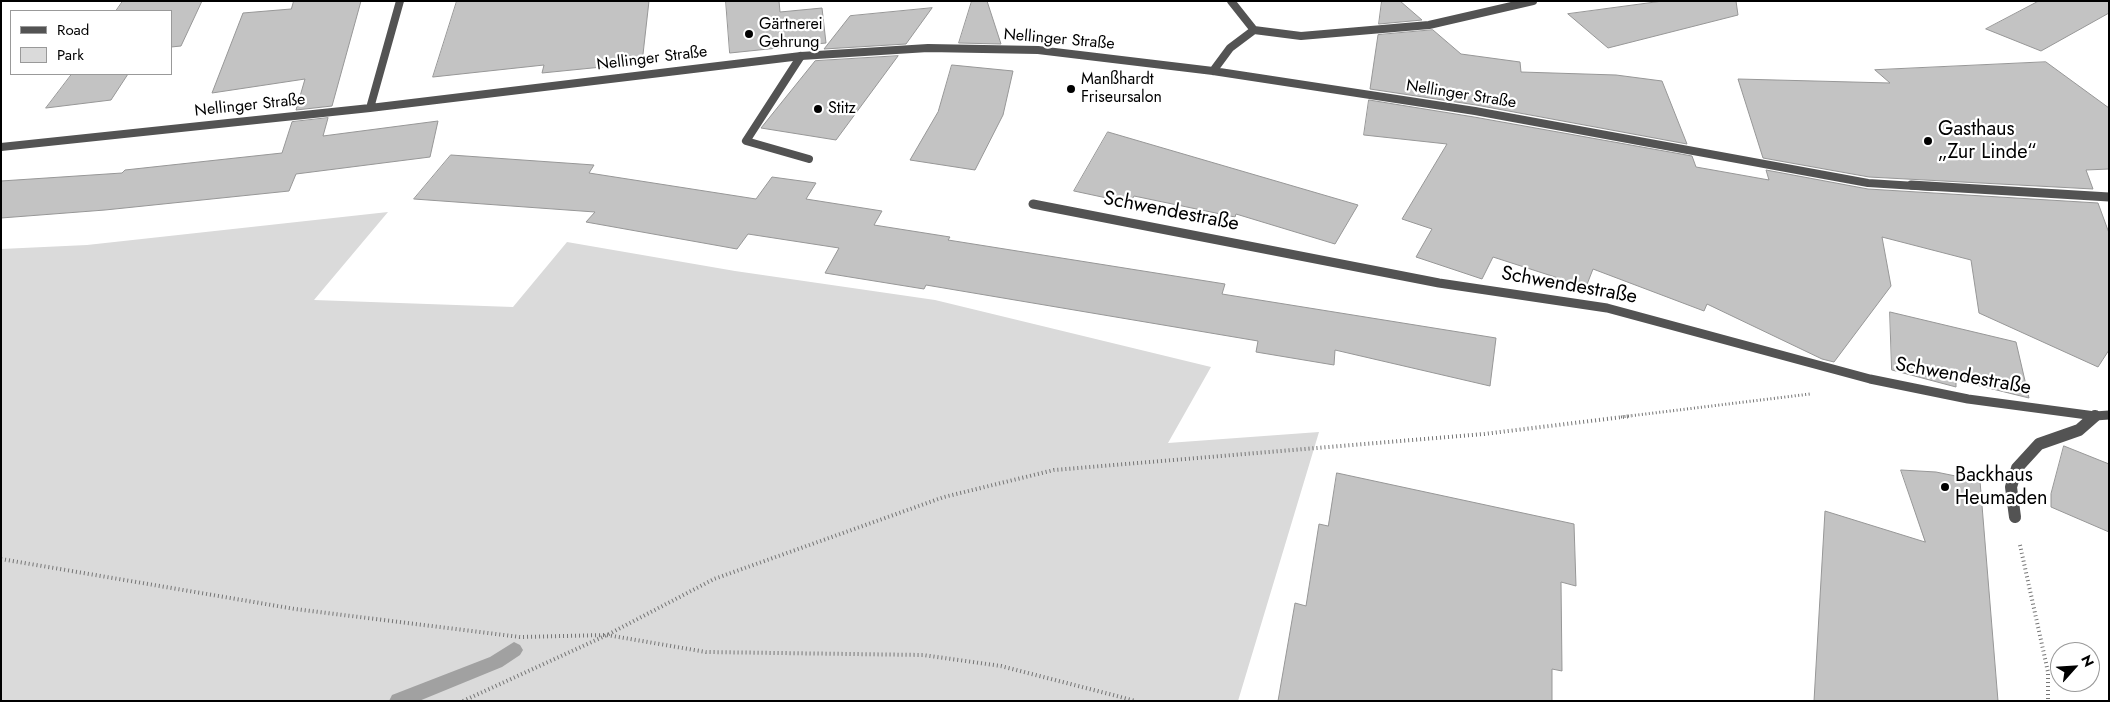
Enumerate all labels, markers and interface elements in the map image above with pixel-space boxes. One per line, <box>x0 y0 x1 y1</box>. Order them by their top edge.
legend <box>10 10 172 75</box>
place label: Gärtnerei Gehrung <box>759 15 823 53</box>
text: Road <box>57 19 89 41</box>
street label: Nellinger Straße <box>1003 26 1115 54</box>
marker: Gärtnerei Gehrung <box>743 28 755 40</box>
street label: Nellinger Straße <box>596 43 708 75</box>
text: Park <box>57 44 84 66</box>
place label: Manßhardt Friseursalon <box>1081 70 1162 108</box>
street label: Nellinger Straße <box>1405 77 1517 113</box>
marker: Manßhardt Friseursalon <box>1065 83 1077 95</box>
street label: Nellinger Straße <box>194 91 306 121</box>
place label: Stitz <box>828 99 856 119</box>
marker: Stitz <box>812 103 824 115</box>
place label: Gasthaus „Zur Linde“ <box>1938 118 2036 165</box>
marker: Gasthaus „Zur Linde“ <box>1922 135 1934 147</box>
street label: Schwendestraße <box>1101 187 1241 237</box>
street label: Schwendestraße <box>1499 262 1639 310</box>
street label: Schwendestraße <box>1893 353 2033 401</box>
place label: Backhaus Heumaden <box>1955 464 2048 511</box>
marker: Backhaus Heumaden <box>1939 481 1951 493</box>
north arrow <box>2050 642 2100 692</box>
text: N <box>2076 651 2099 670</box>

